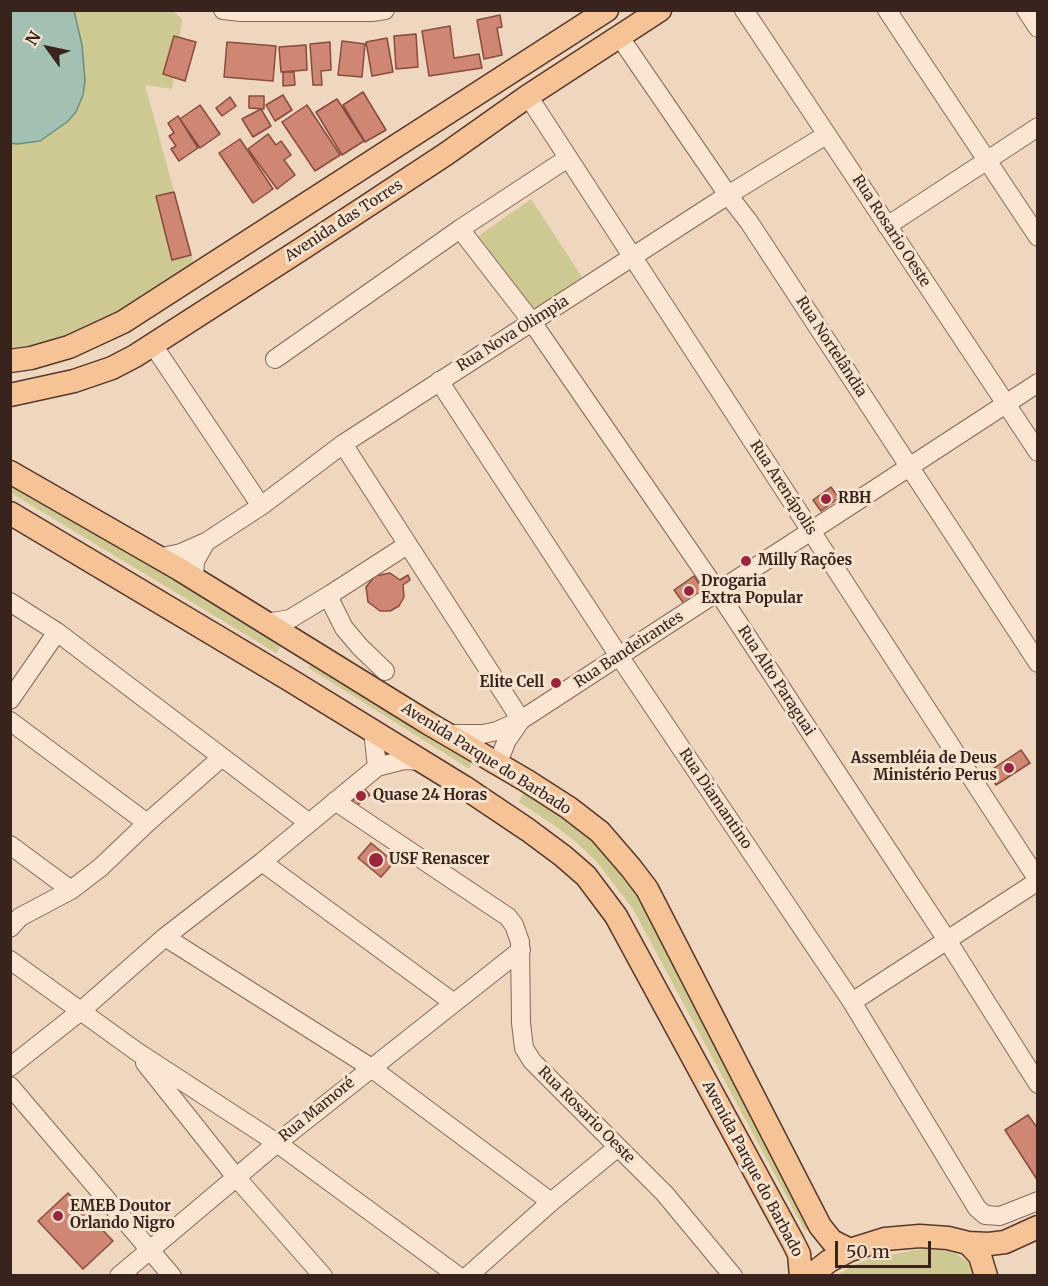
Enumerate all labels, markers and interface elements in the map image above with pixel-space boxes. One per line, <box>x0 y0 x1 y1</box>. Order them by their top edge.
north arrow <box>18 18 78 78</box>
text: N <box>21 27 45 49</box>
street label: Rua Rosario Oeste <box>848 172 934 290</box>
street label: Avenida das Torres <box>282 176 406 266</box>
street label: Rua Nova Olimpia <box>454 292 572 376</box>
street label: Rua Nortelândia <box>792 293 870 401</box>
street label: Rua Arenápolis <box>746 437 820 539</box>
place label: RBH <box>838 490 871 508</box>
marker: RBH <box>819 492 833 506</box>
place label: Milly Rações <box>758 552 852 570</box>
marker: Milly Rações <box>739 554 753 568</box>
place label: Drogaria Extra Popular <box>701 573 803 608</box>
marker: Drogaria Extra Popular <box>682 584 696 598</box>
street label: Rua Bandeirantes <box>571 608 687 692</box>
street label: Rua Alto Paraguai <box>734 622 818 740</box>
place label: Elite Cell <box>479 674 544 692</box>
marker: Elite Cell <box>549 676 563 690</box>
street label: Avenida Parque do Barbado <box>398 699 574 819</box>
street label: Rua Diamantino <box>675 745 755 853</box>
place label: Assembléia de Deus Ministério Perus <box>851 750 997 785</box>
marker: Assembléia de Deus Ministério Perus <box>1002 761 1016 775</box>
place label: Quase 24 Horas <box>373 787 487 805</box>
marker: Quase 24 Horas <box>354 789 368 803</box>
marker: USF Renascer <box>367 851 385 869</box>
place label: USF Renascer <box>389 851 490 869</box>
street label: Rua Rosario Oeste <box>534 1063 638 1167</box>
street label: Rua Mamoré <box>276 1074 358 1146</box>
street label: Avenida Parque do Barbado <box>698 1078 806 1260</box>
place label: EMEB Doutor Orlando Nigro <box>70 1198 175 1233</box>
marker: EMEB Doutor Orlando Nigro <box>51 1209 65 1223</box>
scale bar <box>838 1229 934 1267</box>
text: 50 m <box>846 1240 890 1263</box>

